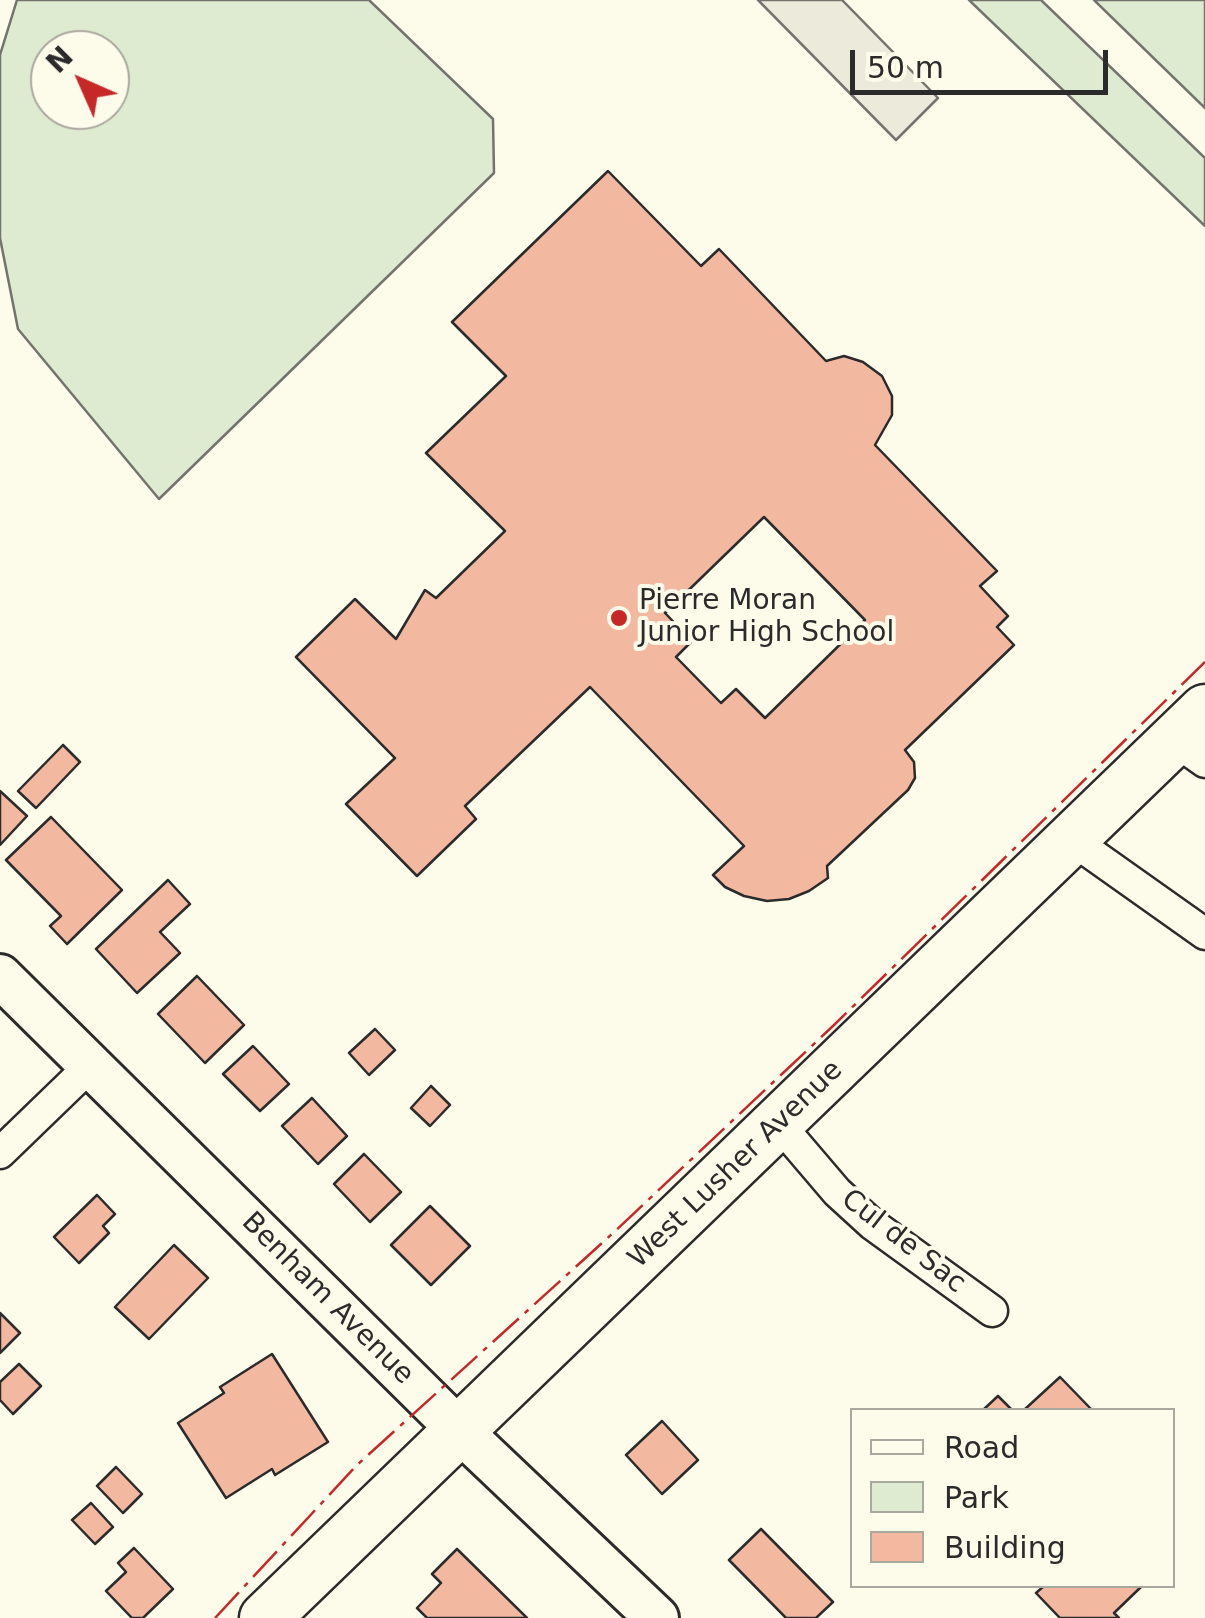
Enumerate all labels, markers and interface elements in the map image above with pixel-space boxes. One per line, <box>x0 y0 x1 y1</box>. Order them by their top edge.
north arrow <box>30 30 130 130</box>
scale bar <box>855 30 1112 92</box>
text: N <box>40 40 80 80</box>
text: 50 m <box>867 50 944 85</box>
place label: Pierre Moran Junior High School <box>639 585 894 651</box>
marker: Pierre Moran Junior High School <box>608 607 630 629</box>
street label: West Lusher Avenue <box>622 1054 850 1276</box>
street label: Cul de Sac <box>834 1183 972 1301</box>
street label: Benham Avenue <box>234 1206 420 1392</box>
legend <box>850 1408 1175 1588</box>
text: Road <box>944 1430 1019 1465</box>
text: Park <box>944 1480 1009 1515</box>
text: Building <box>944 1530 1066 1565</box>

